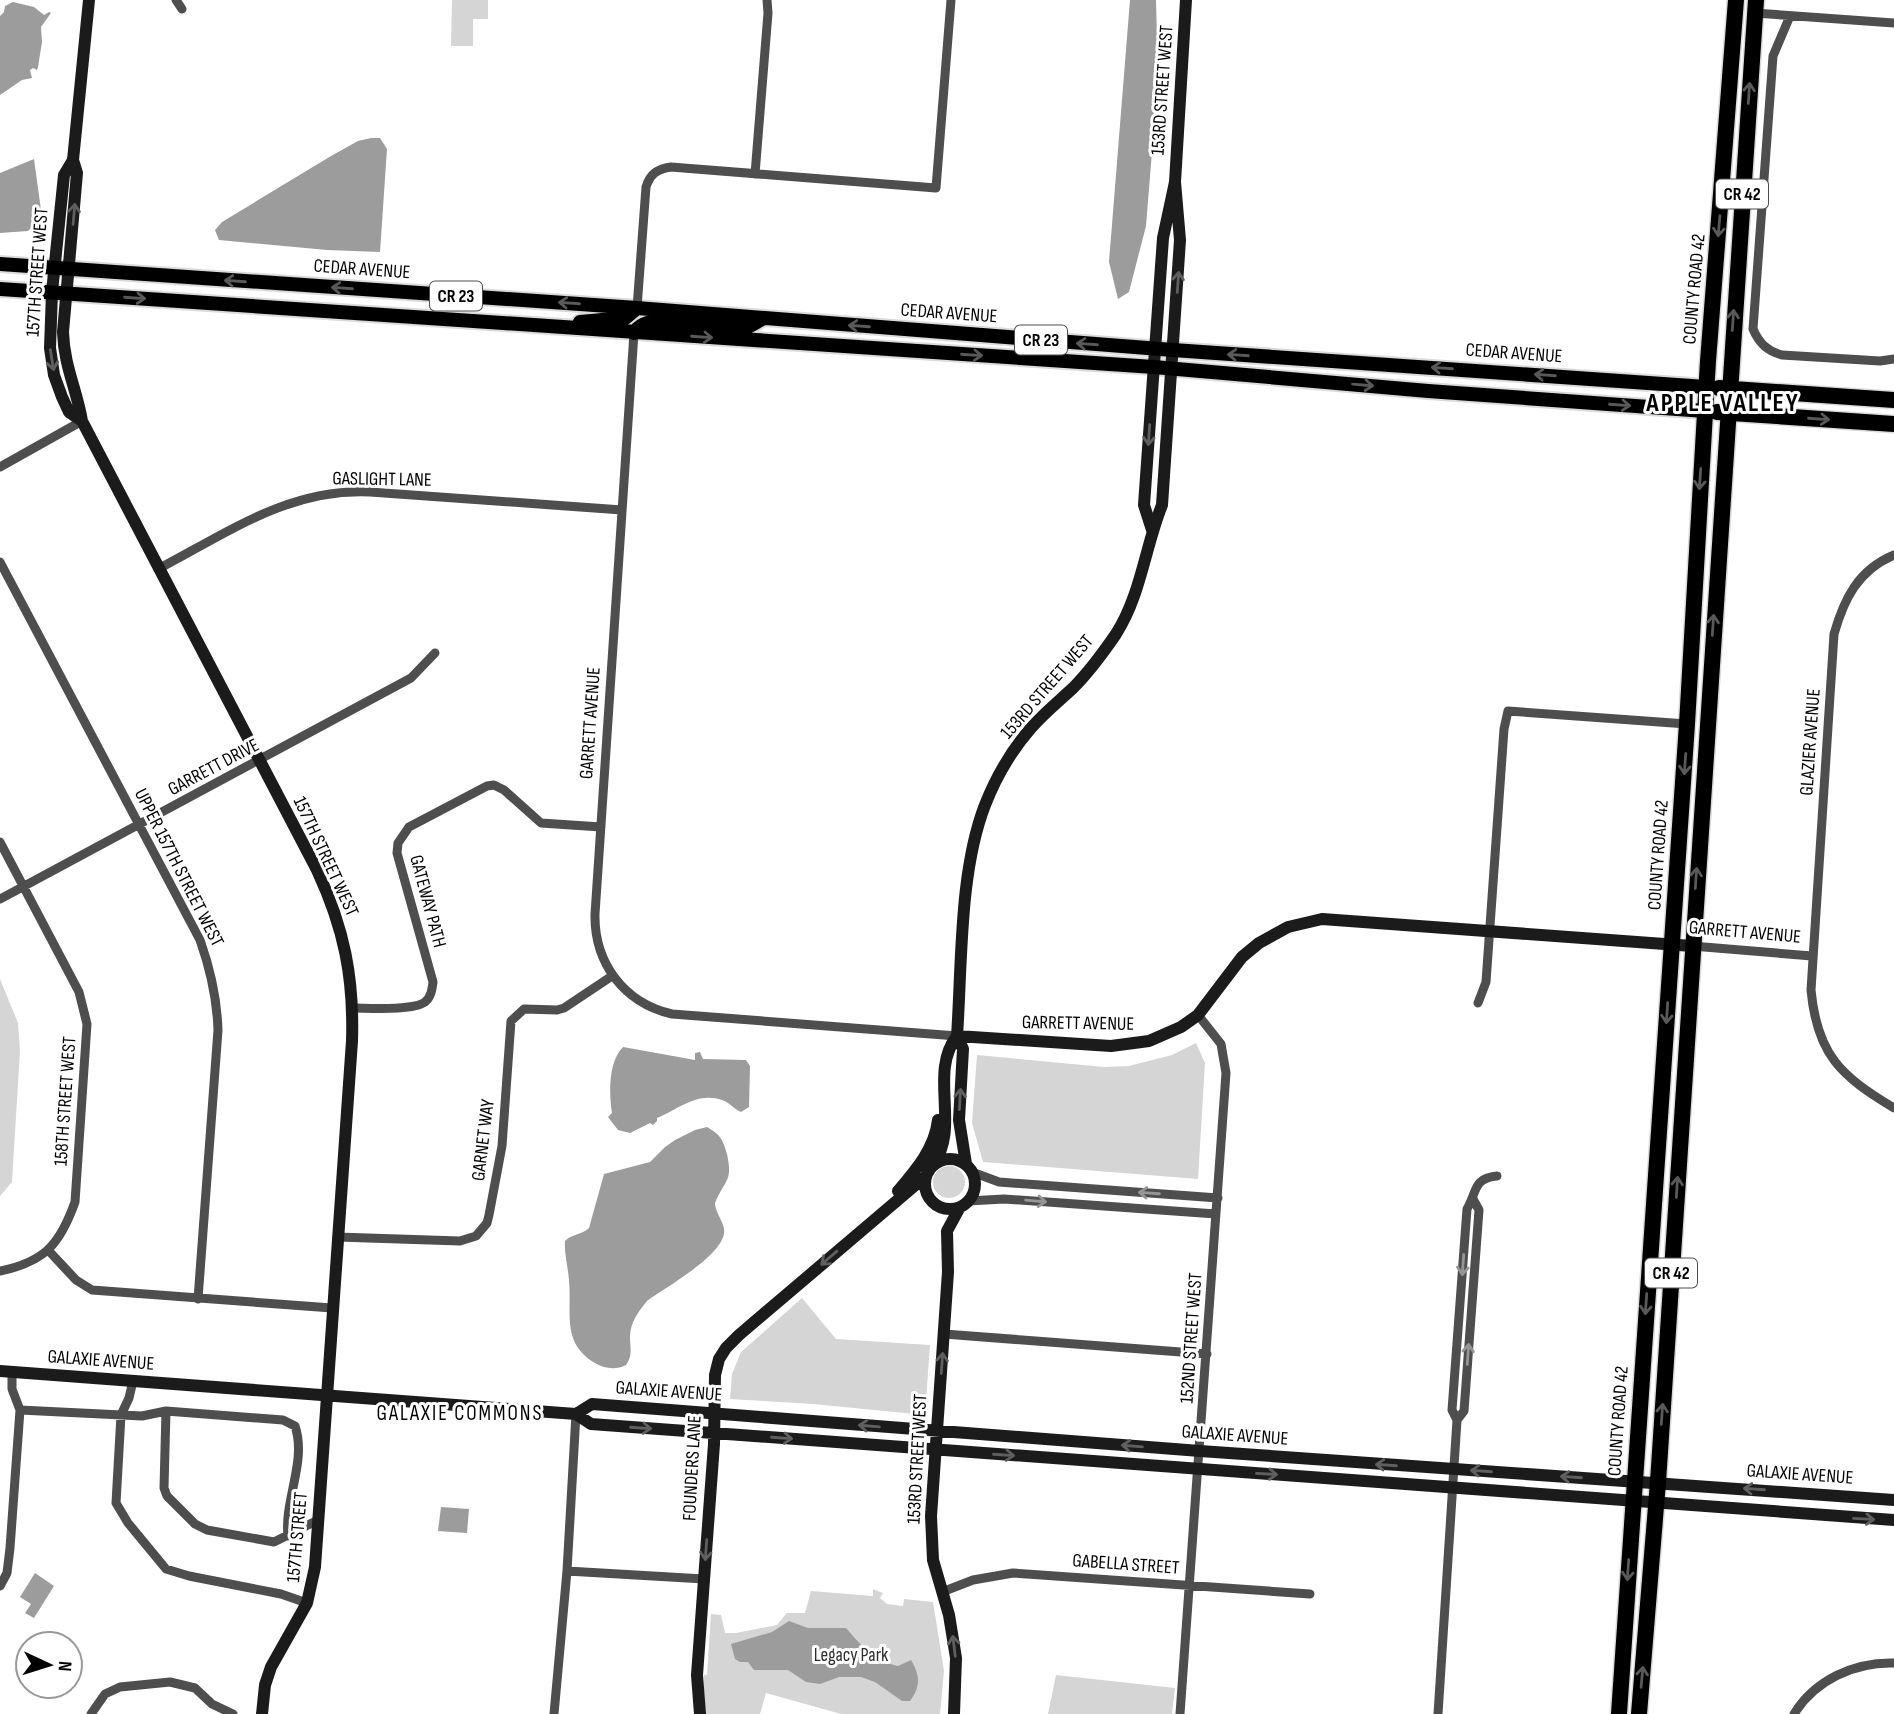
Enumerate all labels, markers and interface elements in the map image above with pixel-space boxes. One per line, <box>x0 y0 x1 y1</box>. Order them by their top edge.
street label: 153RD STREET WEST <box>1146 24 1179 156</box>
one-way arrow <box>1743 83 1756 105</box>
road number: CR 42 <box>1716 180 1768 209</box>
one-way arrow <box>68 203 81 226</box>
street label: 157TH STREET WEST <box>22 206 54 338</box>
one-way arrow <box>1712 214 1725 237</box>
street label: COUNTY ROAD 42 <box>1678 233 1711 345</box>
street label: CEDAR AVENUE <box>313 255 411 284</box>
one-way arrow <box>1172 272 1185 294</box>
one-way arrow <box>224 274 247 287</box>
one-way arrow <box>331 281 354 294</box>
road number: CR 23 <box>430 282 482 310</box>
one-way arrow <box>123 292 146 305</box>
one-way arrow <box>558 297 581 310</box>
street label: CEDAR AVENUE <box>900 299 998 328</box>
one-way arrow <box>1727 309 1740 332</box>
one-way arrow <box>849 319 871 332</box>
road number: CR 23 <box>1015 326 1067 354</box>
one-way arrow <box>690 331 713 344</box>
one-way arrow <box>1076 337 1099 350</box>
street label: CEDAR AVENUE <box>1465 339 1563 368</box>
one-way arrow <box>45 348 58 371</box>
one-way arrow <box>1226 348 1249 361</box>
one-way arrow <box>961 349 983 362</box>
one-way arrow <box>1431 361 1454 374</box>
one-way arrow <box>1534 368 1557 381</box>
one-way arrow <box>1351 379 1374 392</box>
district label: APPLE VALLEY <box>1645 388 1800 419</box>
one-way arrow <box>1608 398 1631 411</box>
one-way arrow <box>1808 413 1830 426</box>
one-way arrow <box>1143 423 1156 446</box>
street label: GASLIGHT LANE <box>332 467 432 492</box>
one-way arrow <box>1693 467 1706 489</box>
one-way arrow <box>1707 614 1720 636</box>
street label: 153RD STREET WEST <box>996 630 1099 744</box>
street label: GARRETT AVENUE <box>575 666 606 780</box>
street label: GLAZIER AVENUE <box>1795 688 1826 796</box>
street label: GARRETT DRIVE <box>164 734 263 801</box>
one-way arrow <box>1678 752 1691 775</box>
street label: UPPER 157TH STREET WEST <box>129 785 229 951</box>
street label: 157TH STREET WEST <box>288 793 364 920</box>
street label: COUNTY ROAD 42 <box>1643 799 1674 911</box>
street label: GATEWAY PATH <box>404 853 451 950</box>
one-way arrow <box>1690 867 1703 890</box>
street label: GARRETT AVENUE <box>1688 916 1802 949</box>
one-way arrow <box>1660 1001 1673 1024</box>
street label: GARRETT AVENUE <box>1022 1011 1134 1036</box>
street label: 158TH STREET WEST <box>49 1035 82 1167</box>
one-way arrow <box>953 1088 966 1111</box>
street label: GARNET WAY <box>467 1098 500 1182</box>
one-way arrow <box>1671 1176 1684 1199</box>
one-way arrow <box>1139 1186 1161 1199</box>
one-way arrow <box>1025 1195 1047 1208</box>
one-way arrow <box>820 1250 838 1266</box>
one-way arrow <box>1456 1253 1469 1276</box>
road number: CR 42 <box>1645 1258 1697 1288</box>
street label: 152ND STREET WEST <box>1175 1272 1208 1404</box>
one-way arrow <box>1639 1293 1652 1315</box>
one-way arrow <box>1462 1344 1475 1366</box>
street label: GALAXIE AVENUE <box>47 1345 155 1376</box>
one-way arrow <box>935 1352 948 1375</box>
street label: COUNTY ROAD 42 <box>1603 1365 1634 1477</box>
street label: GALAXIE AVENUE <box>615 1376 723 1407</box>
street label: 153RD STREET WEST <box>903 1393 932 1525</box>
district label: GALAXIE COMMONS <box>376 1401 544 1426</box>
one-way arrow <box>1656 1403 1669 1426</box>
street label: FOUNDERS LANE <box>678 1415 707 1521</box>
one-way arrow <box>858 1419 881 1432</box>
street label: GALAXIE AVENUE <box>1181 1420 1289 1451</box>
one-way arrow <box>629 1422 652 1435</box>
one-way arrow <box>770 1432 793 1445</box>
one-way arrow <box>1121 1439 1144 1452</box>
one-way arrow <box>992 1449 1014 1462</box>
one-way arrow <box>1375 1458 1398 1471</box>
street label: GALAXIE AVENUE <box>1746 1459 1854 1490</box>
one-way arrow <box>1470 1464 1493 1477</box>
one-way arrow <box>1255 1468 1278 1481</box>
one-way arrow <box>1560 1470 1583 1483</box>
one-way arrow <box>1744 1482 1766 1495</box>
street label: 157TH STREET <box>282 1491 313 1583</box>
one-way arrow <box>1852 1512 1875 1525</box>
one-way arrow <box>699 1538 712 1561</box>
street label: GABELLA STREET <box>1072 1549 1180 1580</box>
one-way arrow <box>1621 1558 1634 1581</box>
north arrow <box>14 1630 84 1700</box>
one-way arrow <box>948 1635 961 1658</box>
park label: Legacy Park <box>814 1644 889 1667</box>
text: N <box>53 1660 76 1672</box>
one-way arrow <box>1636 1667 1649 1689</box>

